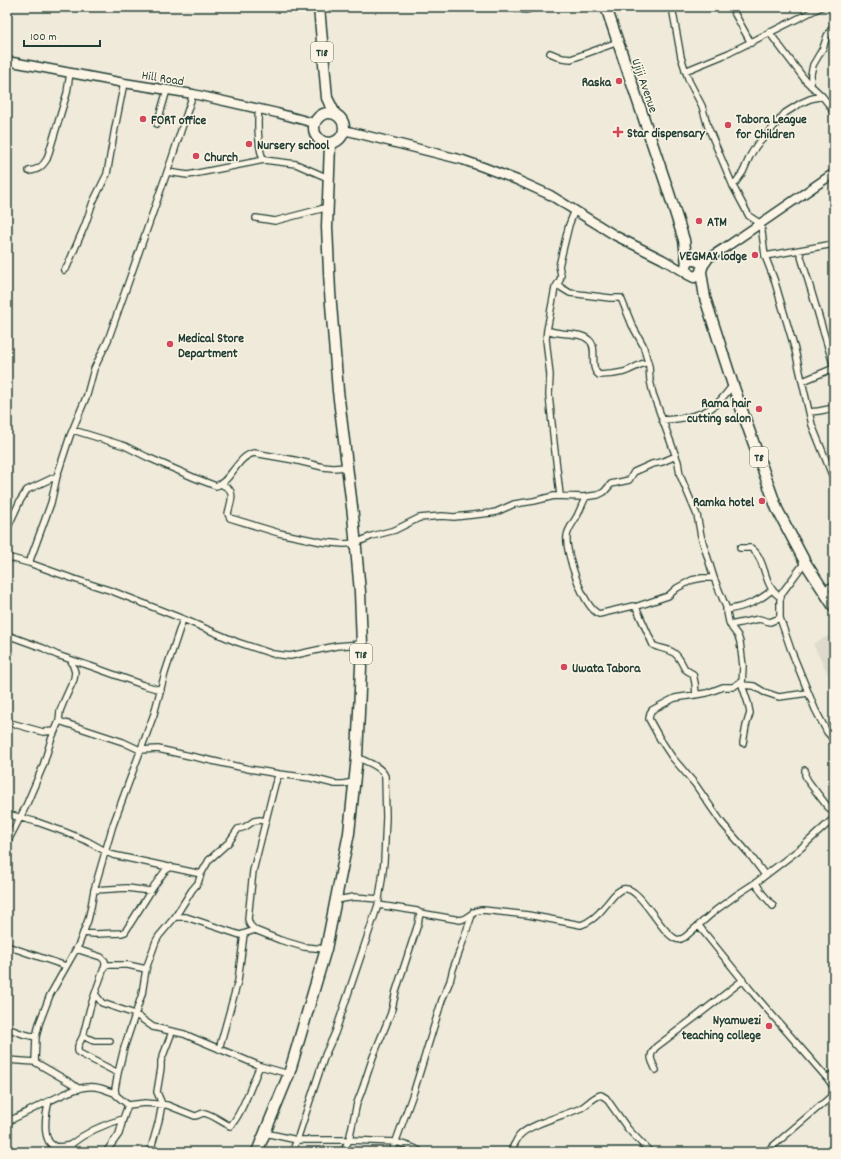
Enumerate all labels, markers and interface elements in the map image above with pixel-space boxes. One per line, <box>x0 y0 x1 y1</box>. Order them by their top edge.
scale bar <box>24 22 100 48</box>
text: 100 m <box>30 29 57 46</box>
road number: T18 <box>311 42 333 62</box>
street label: Ujiji Avenue <box>625 56 662 116</box>
street label: Hill Road <box>140 67 185 92</box>
place label: Raska <box>582 74 612 93</box>
marker: Raska <box>614 76 624 86</box>
place label: Tabora League for Children <box>735 111 807 145</box>
place label: FORT office <box>151 112 207 131</box>
marker: FORT office <box>138 114 148 124</box>
marker: Tabora League for Children <box>723 120 733 130</box>
place label: Star dispensary <box>627 125 705 144</box>
marker: Star dispensary <box>612 126 624 138</box>
place label: Nursery school <box>257 137 330 156</box>
marker: Nursery school <box>244 139 254 149</box>
place label: Church <box>204 149 238 168</box>
marker: Church <box>191 151 201 161</box>
place label: ATM <box>707 214 727 233</box>
marker: ATM <box>694 216 704 226</box>
place label: VEGMAX lodge <box>680 248 747 267</box>
marker: VEGMAX lodge <box>750 250 760 260</box>
place label: Medical Store Department <box>178 330 244 364</box>
marker: Medical Store Department <box>165 339 175 349</box>
place label: Rama hair cutting salon <box>687 395 752 429</box>
marker: Rama hair cutting salon <box>754 404 764 414</box>
road number: T8 <box>750 447 768 467</box>
place label: Ramka hotel <box>693 494 755 513</box>
marker: Ramka hotel <box>757 496 767 506</box>
road number: T18 <box>350 644 372 664</box>
place label: Uwata Tabora <box>572 660 641 679</box>
marker: Uwata Tabora <box>559 662 569 672</box>
place label: Nyamwezi teaching college <box>682 1012 762 1046</box>
marker: Nyamwezi teaching college <box>764 1021 774 1031</box>

